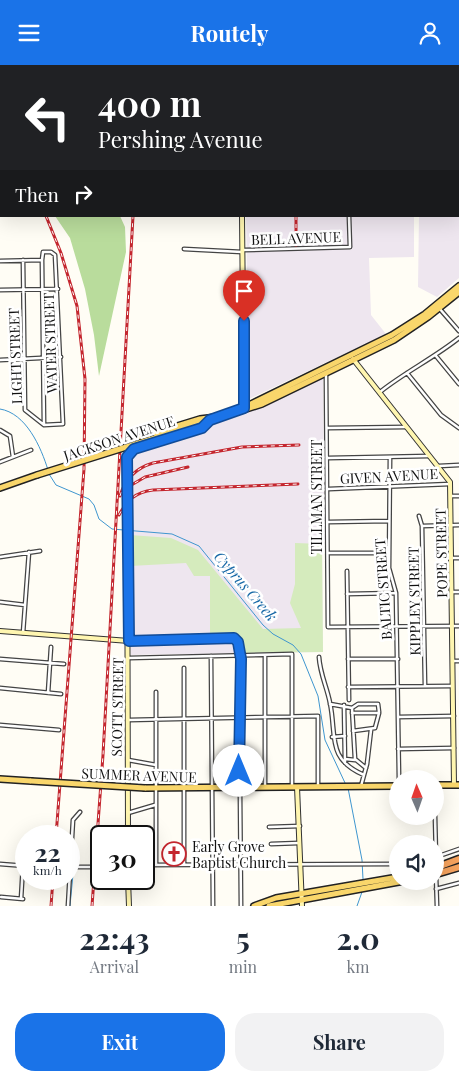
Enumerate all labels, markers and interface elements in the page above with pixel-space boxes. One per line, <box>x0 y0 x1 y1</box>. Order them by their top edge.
text: Routely <box>191 18 269 48</box>
icon: menu <box>15 19 43 47</box>
icon: person <box>416 19 444 47</box>
text: 400 m <box>98 79 201 126</box>
icon: left <box>15 85 80 150</box>
text: Pershing Avenue <box>98 124 263 154</box>
icon: right <box>69 180 97 208</box>
text: Then <box>15 181 59 207</box>
street label: BELL AVENUE <box>251 227 341 249</box>
pin <box>223 270 265 321</box>
icon: arrive <box>230 277 258 305</box>
street label: WATER STREET <box>39 292 61 395</box>
street label: LIGHT STREET <box>4 307 26 404</box>
street label: JACKSON AVENUE <box>60 411 177 465</box>
street label: TILLMAN STREET <box>307 439 326 555</box>
street label: GIVEN AVENUE <box>339 464 439 488</box>
street label: POPE STREET <box>431 508 451 598</box>
street label: BALTIC STREET <box>370 537 396 641</box>
street label: KIPPLEY STREET <box>404 546 424 656</box>
water label: Cyprus Creek <box>210 547 282 625</box>
street label: SCOTT STREET <box>107 657 127 757</box>
position arrow <box>212 744 264 796</box>
street label: SUMMER AVENUE <box>81 763 197 787</box>
north arrow <box>389 770 444 825</box>
map controls <box>389 770 444 890</box>
speed limit sign: 30 <box>90 825 155 890</box>
text: 22 <box>34 835 61 868</box>
button: sound <box>389 835 444 890</box>
place label: Early Grove Baptist Church <box>192 837 287 872</box>
church icon: Early Grove Baptist Church <box>161 841 187 867</box>
text: km/h <box>33 862 62 878</box>
text: 22:43 <box>79 918 149 958</box>
text: 5 <box>236 918 250 958</box>
text: 2.0 <box>336 918 380 958</box>
text: Arrival <box>90 956 139 977</box>
text: min <box>229 956 257 977</box>
text: km <box>347 956 370 977</box>
button: Exit <box>15 1013 225 1071</box>
button: Share <box>235 1013 444 1071</box>

